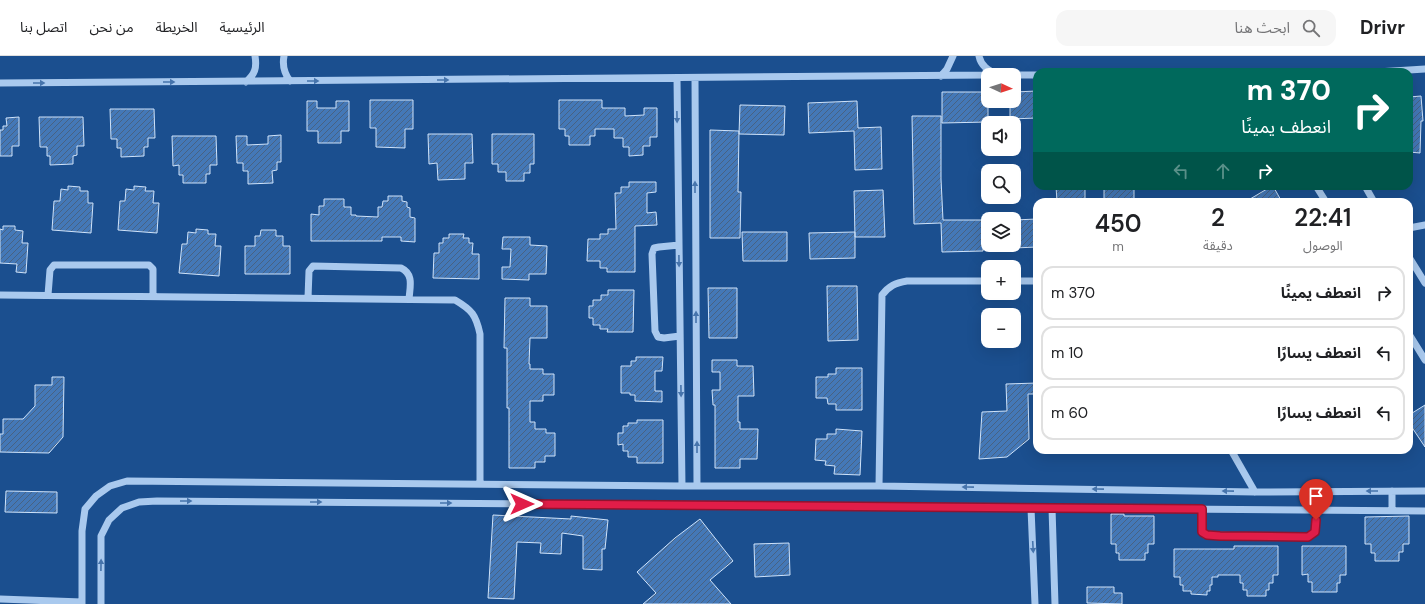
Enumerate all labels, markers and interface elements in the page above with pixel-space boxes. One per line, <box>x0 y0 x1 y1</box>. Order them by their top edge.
search box <box>1056 10 1336 46</box>
text: Drivr <box>1360 15 1405 40</box>
icon: search <box>1300 17 1322 39</box>
text: اتصل بنا <box>20 18 67 36</box>
text: من نحن <box>89 18 134 36</box>
text: الخريطة <box>156 18 198 36</box>
text: الرئيسية <box>220 18 265 36</box>
text: ابحث هنا <box>1234 18 1290 38</box>
north arrow <box>981 68 1021 108</box>
map controls <box>981 68 1021 348</box>
text: 370 m <box>1247 72 1331 109</box>
one-way arrow <box>437 77 450 83</box>
one-way arrow <box>307 78 320 84</box>
one-way arrow <box>163 79 176 85</box>
one-way arrow <box>33 80 46 86</box>
icon: right <box>1345 84 1397 136</box>
one-way arrow <box>674 111 680 124</box>
text: انعطف يمينًا <box>1241 115 1331 139</box>
button: sound <box>981 116 1021 156</box>
icon: left <box>1170 160 1192 182</box>
icon: ahead <box>1212 160 1234 182</box>
icon: right <box>1254 160 1276 182</box>
button: search <box>981 164 1021 204</box>
one-way arrow <box>692 180 698 193</box>
text: 2 <box>1211 202 1225 233</box>
text: 22:41 <box>1294 202 1351 233</box>
text: 450 <box>1095 208 1142 239</box>
button: layers <box>981 212 1021 252</box>
text: دقيقة <box>1203 237 1233 254</box>
text: الوصول <box>1303 237 1343 254</box>
text: m <box>1112 238 1124 255</box>
one-way arrow <box>676 255 682 268</box>
button: + <box>981 260 1021 300</box>
icon: right <box>1373 282 1395 304</box>
text: 370 m <box>1051 283 1095 303</box>
text: انعطف يمينًا <box>1281 283 1361 303</box>
button: − <box>981 308 1021 348</box>
one-way arrow <box>693 310 699 323</box>
icon: left <box>1373 342 1395 364</box>
text: 10 m <box>1051 343 1083 363</box>
text: انعطف يسارًا <box>1277 343 1361 363</box>
one-way arrow <box>678 385 684 398</box>
icon: left <box>1373 402 1395 424</box>
text: 60 m <box>1051 403 1088 423</box>
text: انعطف يسارًا <box>1277 403 1361 423</box>
one-way arrow <box>694 440 700 453</box>
pin <box>1299 479 1333 520</box>
position arrow <box>501 483 543 525</box>
one-way arrow <box>961 484 974 490</box>
icon: arrive <box>1305 485 1327 507</box>
one-way arrow <box>1091 486 1104 492</box>
one-way arrow <box>1221 488 1234 494</box>
one-way arrow <box>1365 488 1378 494</box>
one-way arrow <box>180 498 193 504</box>
one-way arrow <box>310 499 323 505</box>
one-way arrow <box>440 500 453 506</box>
one-way arrow <box>1029 541 1036 553</box>
one-way arrow <box>98 558 104 571</box>

